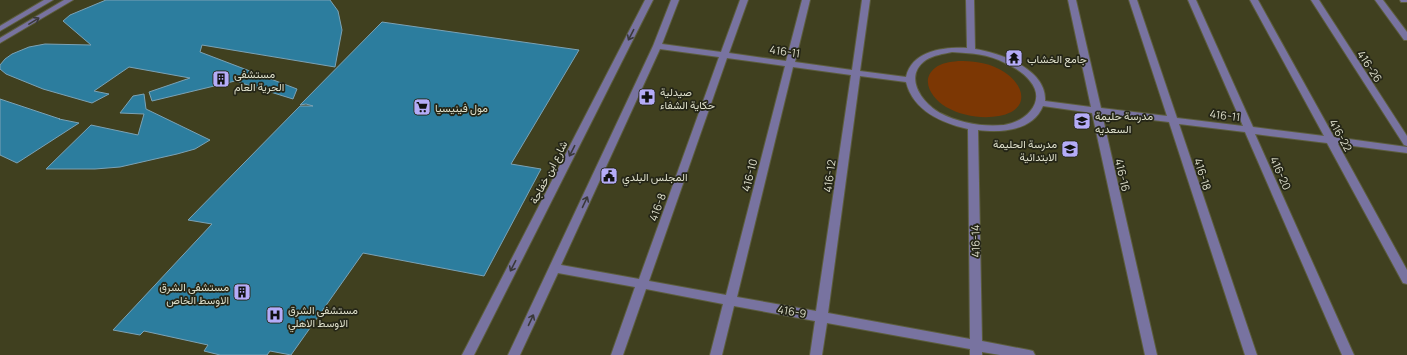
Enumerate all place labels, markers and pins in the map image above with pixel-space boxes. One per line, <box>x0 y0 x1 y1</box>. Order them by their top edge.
temple icon: جامع الخشاب <box>1004 48 1024 68</box>
place label: جامع الخشاب <box>1027 51 1087 67</box>
place label: مستشفى الحرية العام <box>234 66 284 95</box>
building icon: مستشفى الحرية العام <box>211 69 231 89</box>
place label: صيدلية حكاية الشفاء <box>660 84 715 112</box>
pharmacy icon: صيدلية حكاية الشفاء <box>637 87 657 107</box>
supermarket icon: مول فينيسيا <box>412 97 432 117</box>
place label: مول فينيسيا <box>435 100 488 115</box>
place label: مدرسة حليمة السعديه <box>1095 108 1153 136</box>
school or university icon: مدرسة حليمة السعديه <box>1072 111 1092 131</box>
place label: مدرسة الحليمة الابتدائية <box>993 136 1057 164</box>
school or university icon: مدرسة الحليمة الابتدائية <box>1060 139 1080 159</box>
public building icon: المجلس البلدي <box>599 166 619 186</box>
place label: المجلس البلدي <box>622 169 687 187</box>
place label: مستشفى الشرق الاوسط الخاص <box>159 279 229 307</box>
building icon: مستشفى الشرق الاوسط الخاص <box>232 282 252 302</box>
place label: مستشفى الشرق الاوسط الاهلي <box>288 302 358 333</box>
hospital icon: مستشفى الشرق الاوسط الاهلي <box>265 305 285 325</box>

